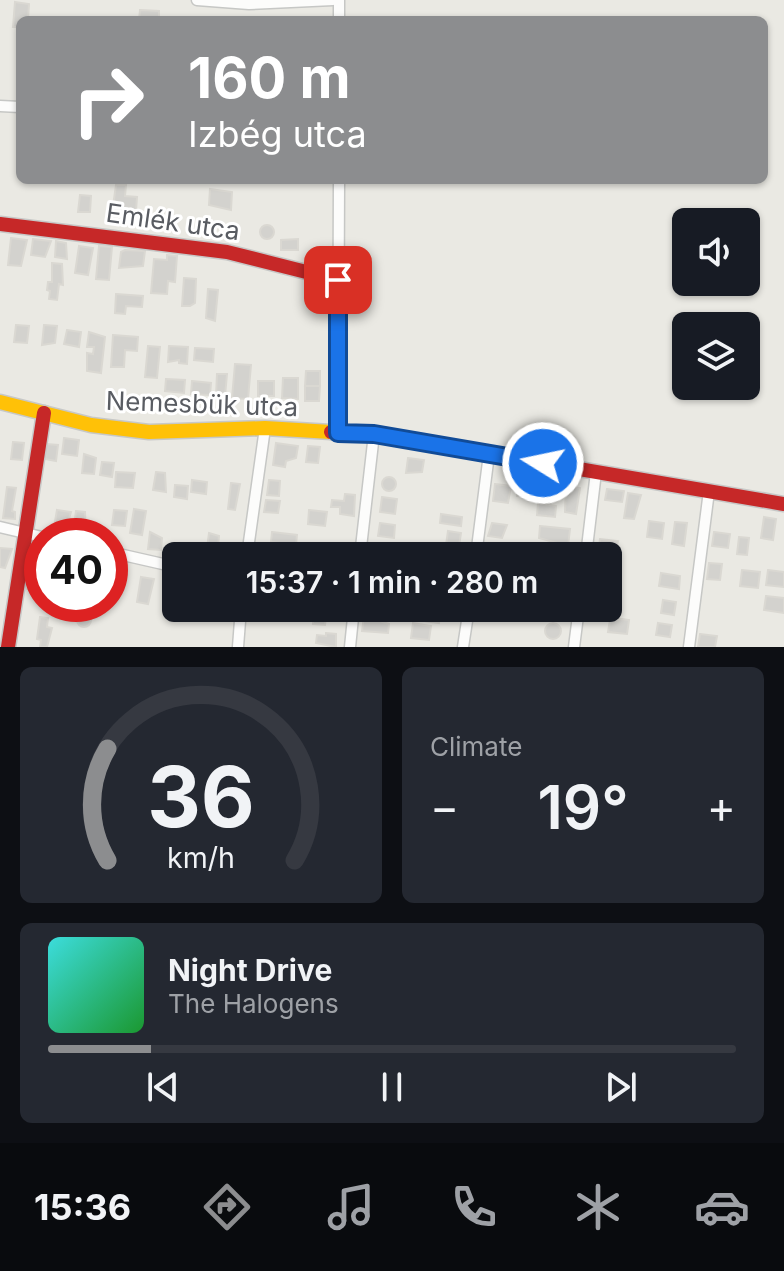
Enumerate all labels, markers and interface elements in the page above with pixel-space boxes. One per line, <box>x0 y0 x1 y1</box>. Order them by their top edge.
text: 160 m <box>188 44 351 112</box>
icon: right <box>56 48 160 152</box>
text: Izbég utca <box>188 112 367 156</box>
street label: Emlék utca <box>104 197 242 246</box>
map controls <box>672 208 760 400</box>
button: sound <box>672 208 760 296</box>
pin <box>304 246 372 314</box>
icon: arrive <box>316 258 360 302</box>
button: layers <box>672 312 760 400</box>
street label: Nemesbük utca <box>105 385 299 422</box>
position arrow <box>501 421 585 505</box>
speed limit sign: 40 <box>24 518 128 622</box>
text: 15:37 · 1 min · 280 m <box>246 564 538 600</box>
text: Climate <box>430 731 522 762</box>
text: 36 <box>147 746 255 847</box>
text: 19° <box>537 771 629 843</box>
text: − <box>430 780 459 834</box>
text: + <box>707 780 736 834</box>
text: km/h <box>167 840 235 875</box>
text: Night Drive <box>168 952 332 988</box>
text: The Halogens <box>168 988 339 1019</box>
icon: previous <box>141 1065 185 1109</box>
icon: pause <box>370 1065 414 1109</box>
icon: next <box>599 1065 643 1109</box>
icon: directions <box>199 1179 255 1235</box>
icon: music <box>323 1179 379 1235</box>
icon: phone <box>446 1179 502 1235</box>
icon: climate <box>570 1179 626 1235</box>
icon: car <box>694 1179 750 1235</box>
text: 15:36 <box>34 1185 131 1229</box>

